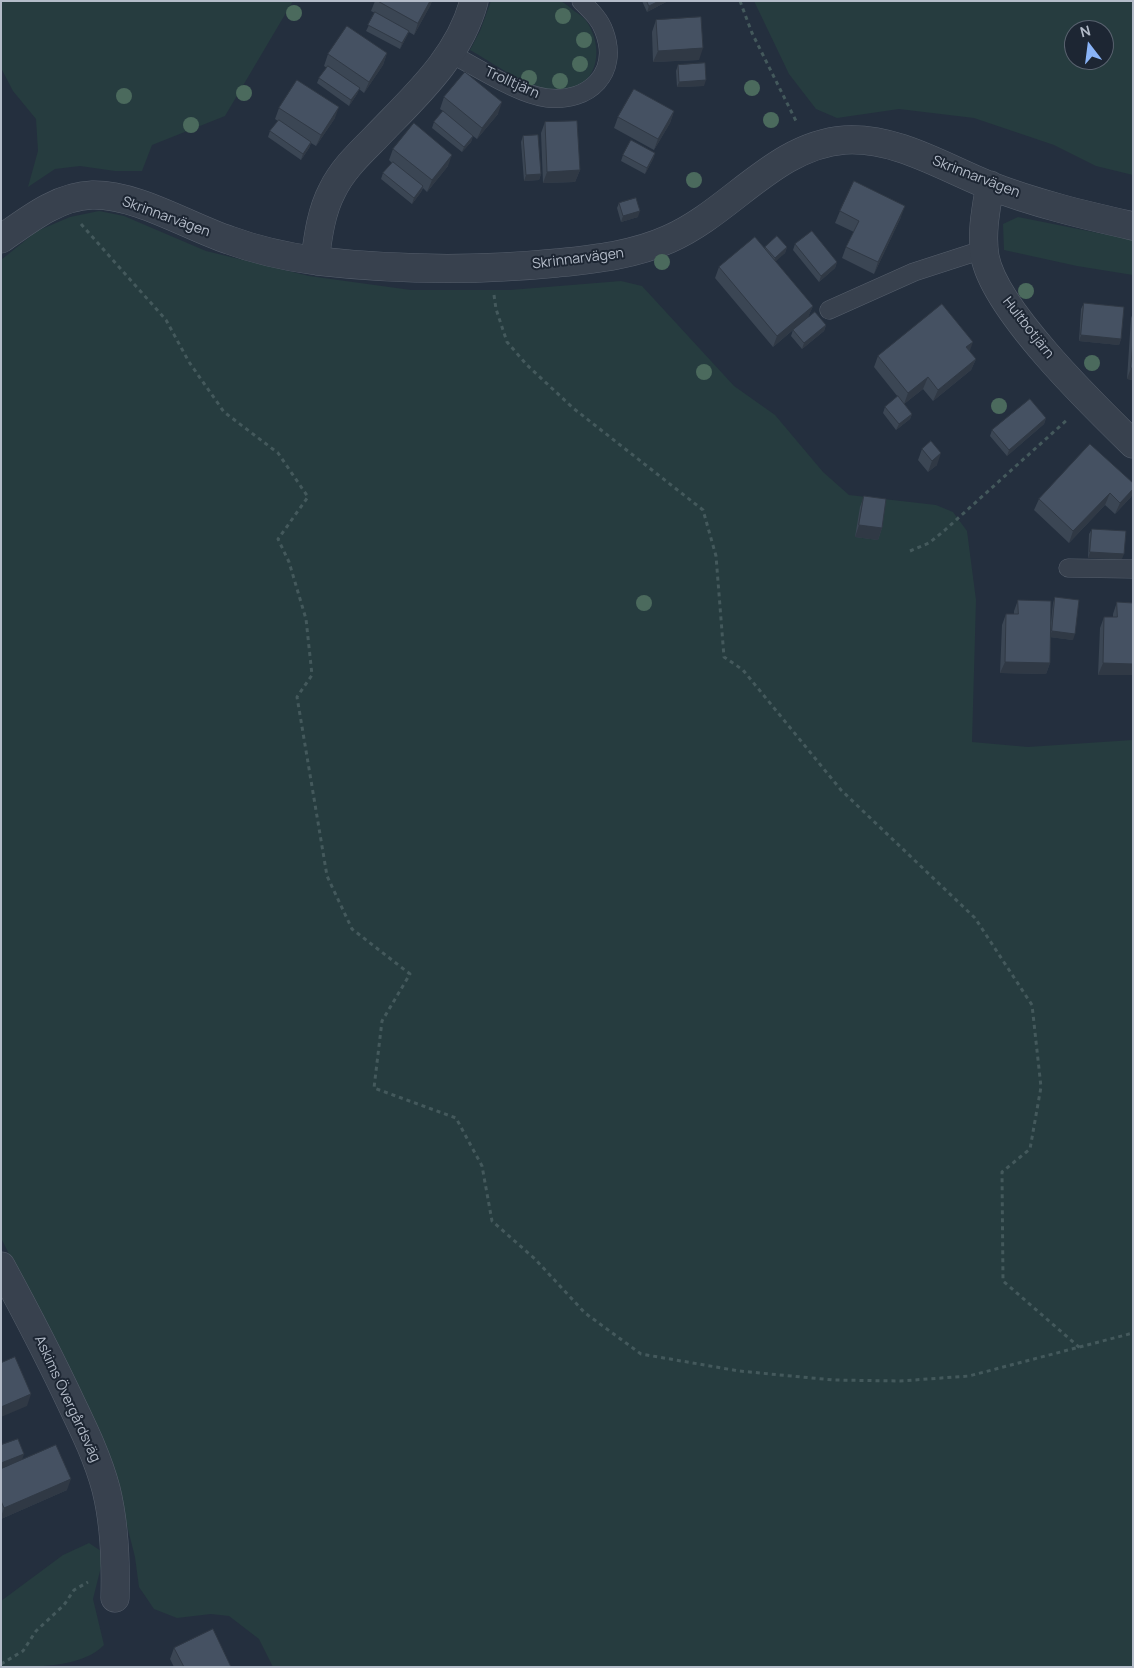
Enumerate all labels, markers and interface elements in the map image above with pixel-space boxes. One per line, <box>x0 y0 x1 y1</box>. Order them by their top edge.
north arrow <box>1064 20 1114 70</box>
text: N <box>1078 21 1093 41</box>
street label: Trolltjärn <box>482 64 542 102</box>
street label: Skrinnarvägen <box>930 153 1022 201</box>
street label: Skrinnarvägen <box>120 193 212 241</box>
street label: Skrinnarvägen <box>531 245 625 273</box>
street label: Hultbotjärn <box>999 294 1057 362</box>
street label: Askims Övergårdsväg <box>30 1333 104 1465</box>

